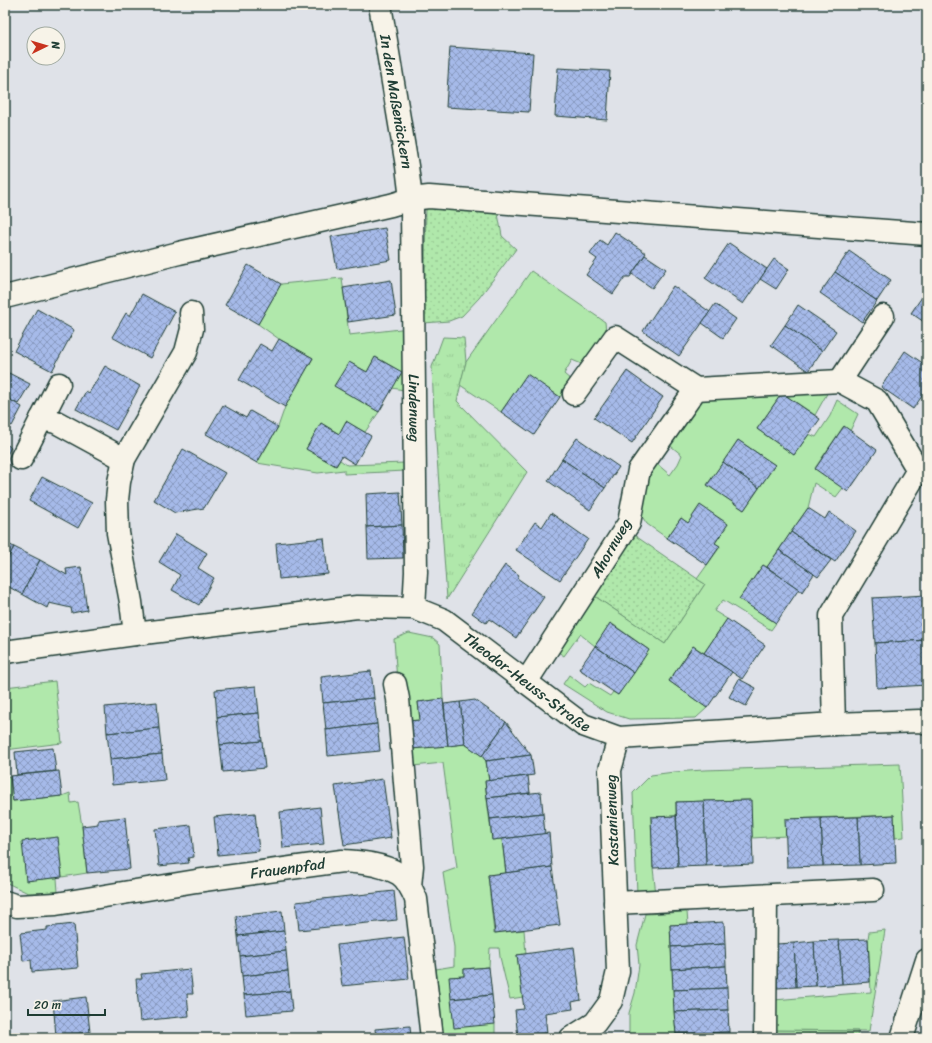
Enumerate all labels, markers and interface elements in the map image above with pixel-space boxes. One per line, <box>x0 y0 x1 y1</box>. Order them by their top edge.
north arrow <box>26 26 66 66</box>
street label: In den Maßenäckern <box>372 31 420 171</box>
text: N <box>46 40 65 50</box>
street label: Lindenweg <box>401 374 428 443</box>
street label: Ahornweg <box>583 513 639 584</box>
street label: Theodor-Heuss-Straße <box>457 626 594 740</box>
street label: Kastanienweg <box>597 774 627 866</box>
street label: Frauenpfad <box>249 850 328 886</box>
scale bar <box>28 991 105 1017</box>
text: 20 m <box>34 994 61 1016</box>

